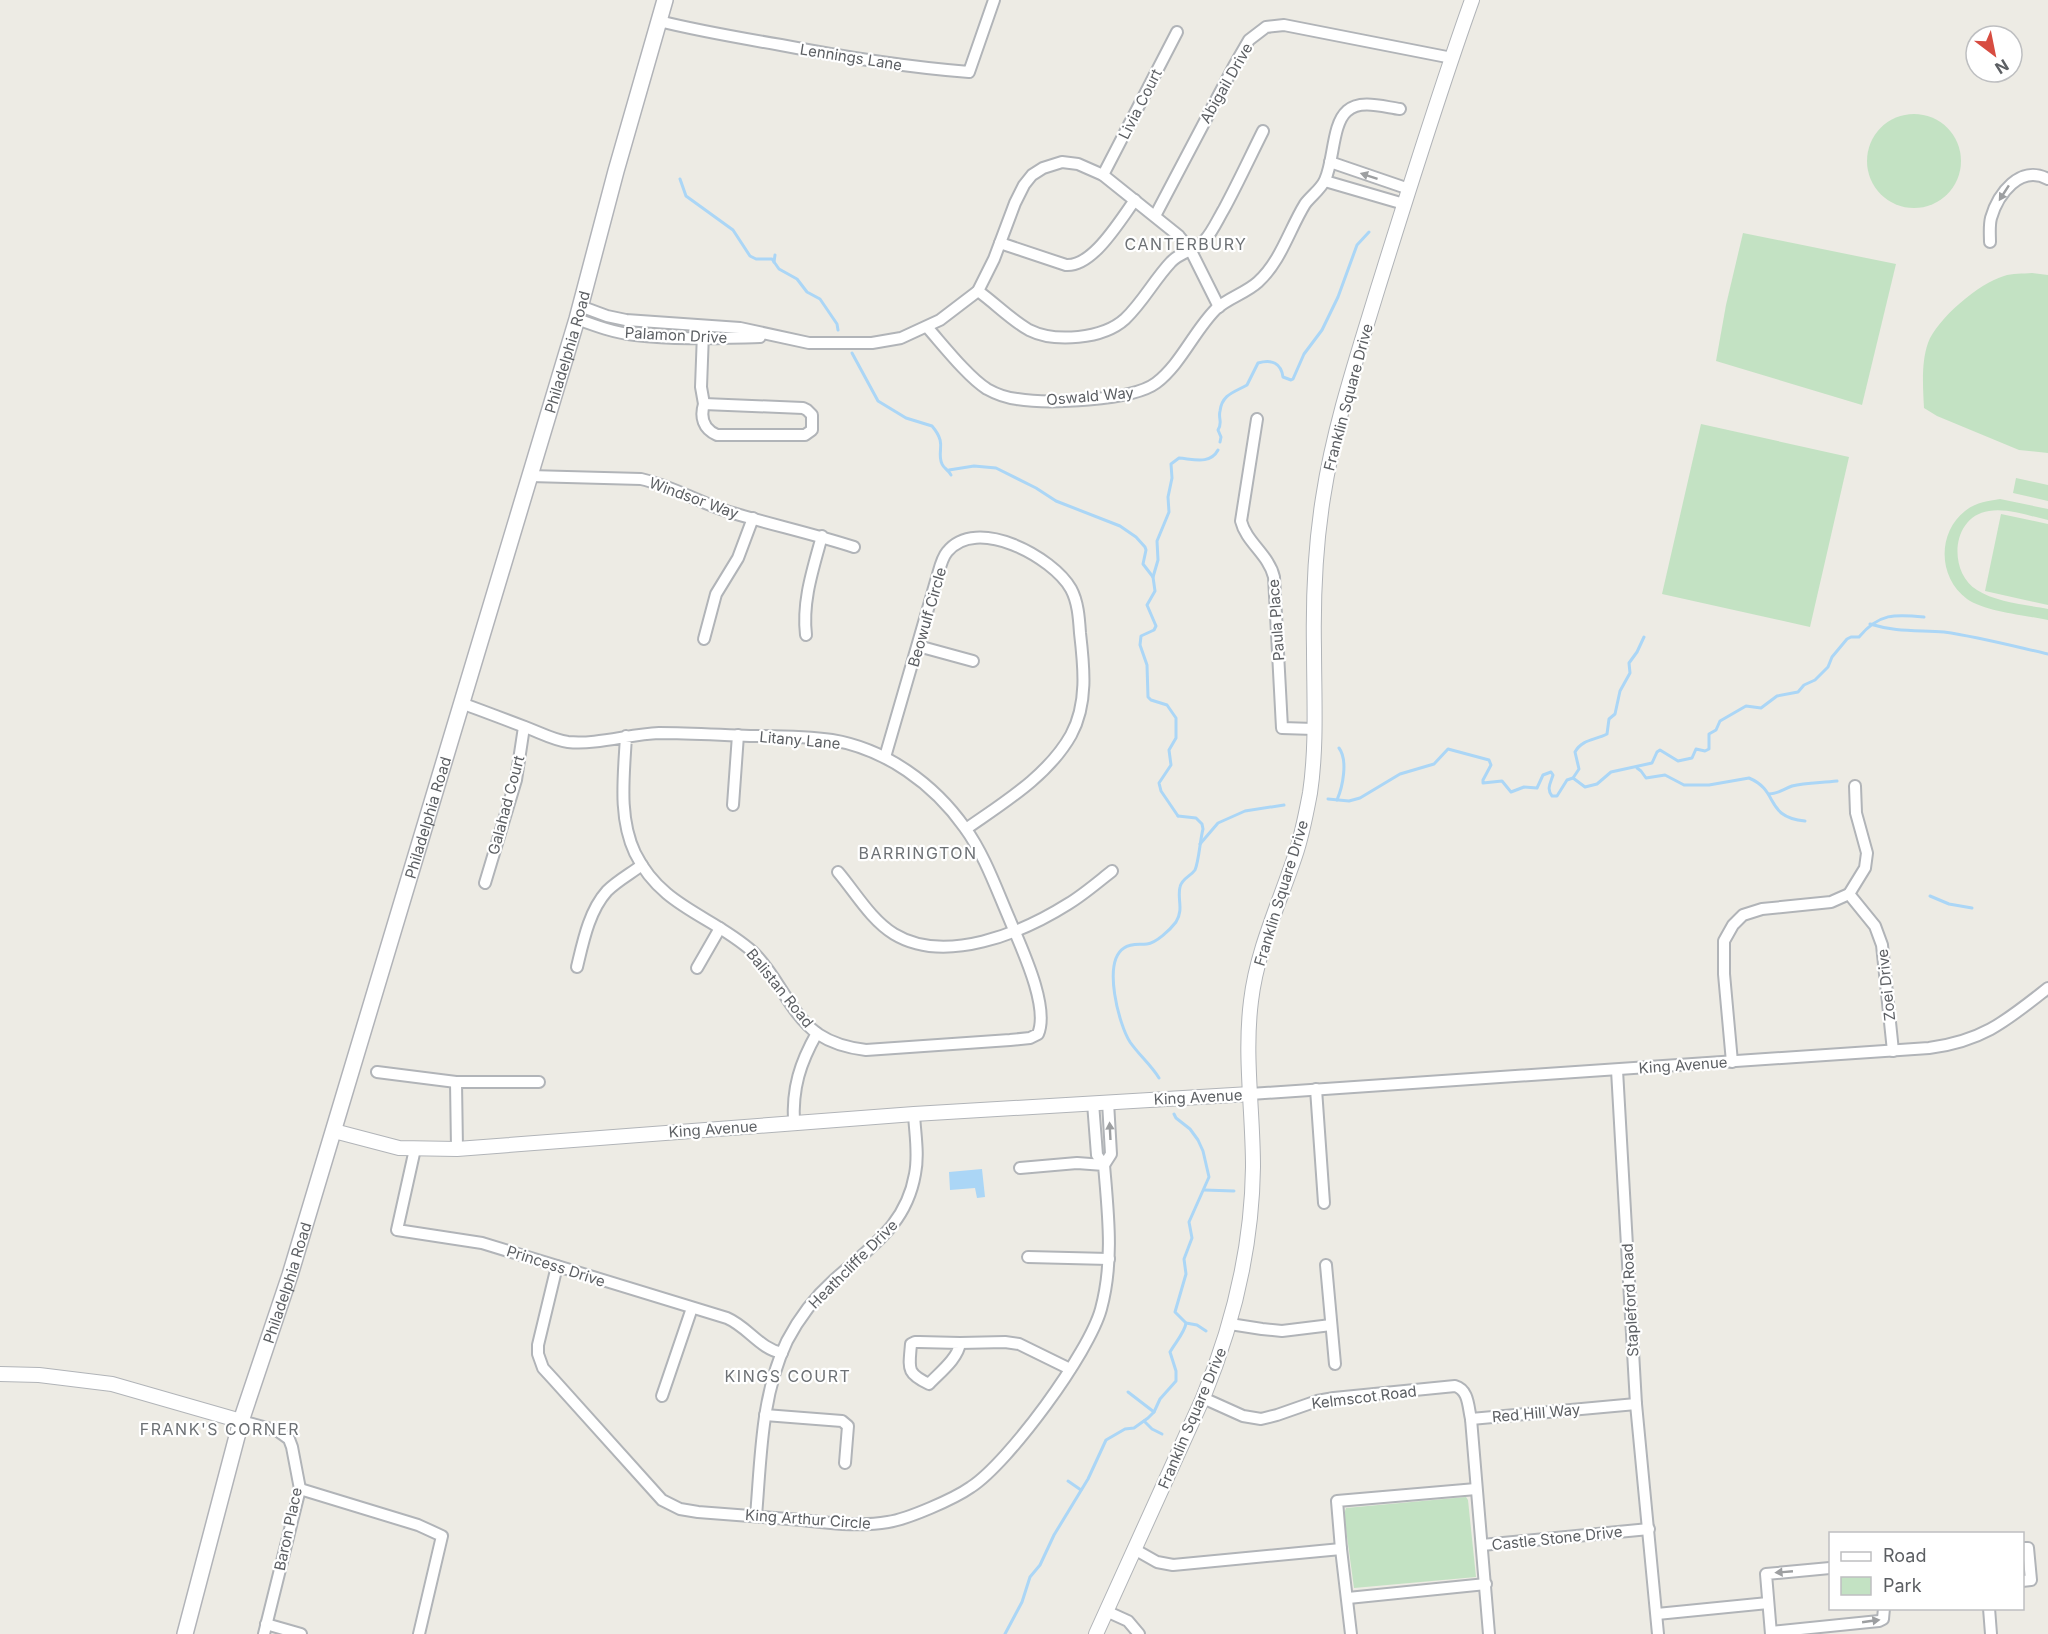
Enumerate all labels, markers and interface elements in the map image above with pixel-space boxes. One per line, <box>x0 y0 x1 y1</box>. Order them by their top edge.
north arrow <box>1964 24 2024 84</box>
street label: Abigail Drive <box>1195 39 1257 127</box>
street label: Lennings Lane <box>799 40 903 74</box>
text: N <box>1991 55 2012 78</box>
street label: Livia Court <box>1114 66 1166 142</box>
one-way arrow <box>1360 170 1378 180</box>
one-way arrow <box>1998 185 2010 201</box>
district label: CANTERBURY <box>1125 234 1247 254</box>
street label: Philadelphia Road <box>540 289 594 415</box>
street label: Franklin Square Drive <box>1319 321 1377 473</box>
street label: Palamon Drive <box>624 323 728 347</box>
street label: Oswald Way <box>1045 383 1135 409</box>
street label: Windsor Way <box>647 473 742 523</box>
street label: Beowulf Circle <box>904 565 950 669</box>
street label: Paula Place <box>1264 578 1288 662</box>
street label: Litany Lane <box>759 727 841 753</box>
street label: Galahad Court <box>484 753 528 857</box>
street label: Philadelphia Road <box>400 754 455 881</box>
street label: Franklin Square Drive <box>1250 818 1312 968</box>
district label: BARRINGTON <box>858 843 978 863</box>
street label: Balistan Road <box>742 945 818 1031</box>
street label: Zoei Drive <box>1873 948 1899 1022</box>
street label: King Avenue <box>1638 1052 1728 1078</box>
street label: King Avenue <box>1153 1085 1243 1109</box>
street label: King Avenue <box>668 1116 758 1142</box>
one-way arrow <box>1105 1121 1114 1140</box>
street label: Heathcliffe Drive <box>804 1215 902 1313</box>
street label: Philadelphia Road <box>258 1220 315 1346</box>
street label: Princess Drive <box>504 1241 608 1291</box>
street label: Stapleford Road <box>1618 1243 1642 1357</box>
street label: Franklin Square Drive <box>1154 1345 1230 1491</box>
district label: KINGS COURT <box>725 1366 851 1386</box>
street label: Kelmscot Road <box>1310 1381 1418 1413</box>
street label: Red Hill Way <box>1491 1400 1581 1426</box>
district label: FRANK'S CORNER <box>140 1419 300 1439</box>
street label: Baron Place <box>270 1486 306 1572</box>
street label: King Arthur Circle <box>745 1505 871 1533</box>
street label: Castle Stone Drive <box>1491 1522 1623 1554</box>
legend <box>1829 1532 2024 1610</box>
text: Road <box>1883 1545 1926 1566</box>
one-way arrow <box>1775 1568 1794 1577</box>
text: Park <box>1883 1575 1922 1596</box>
one-way arrow <box>1862 1616 1881 1626</box>

